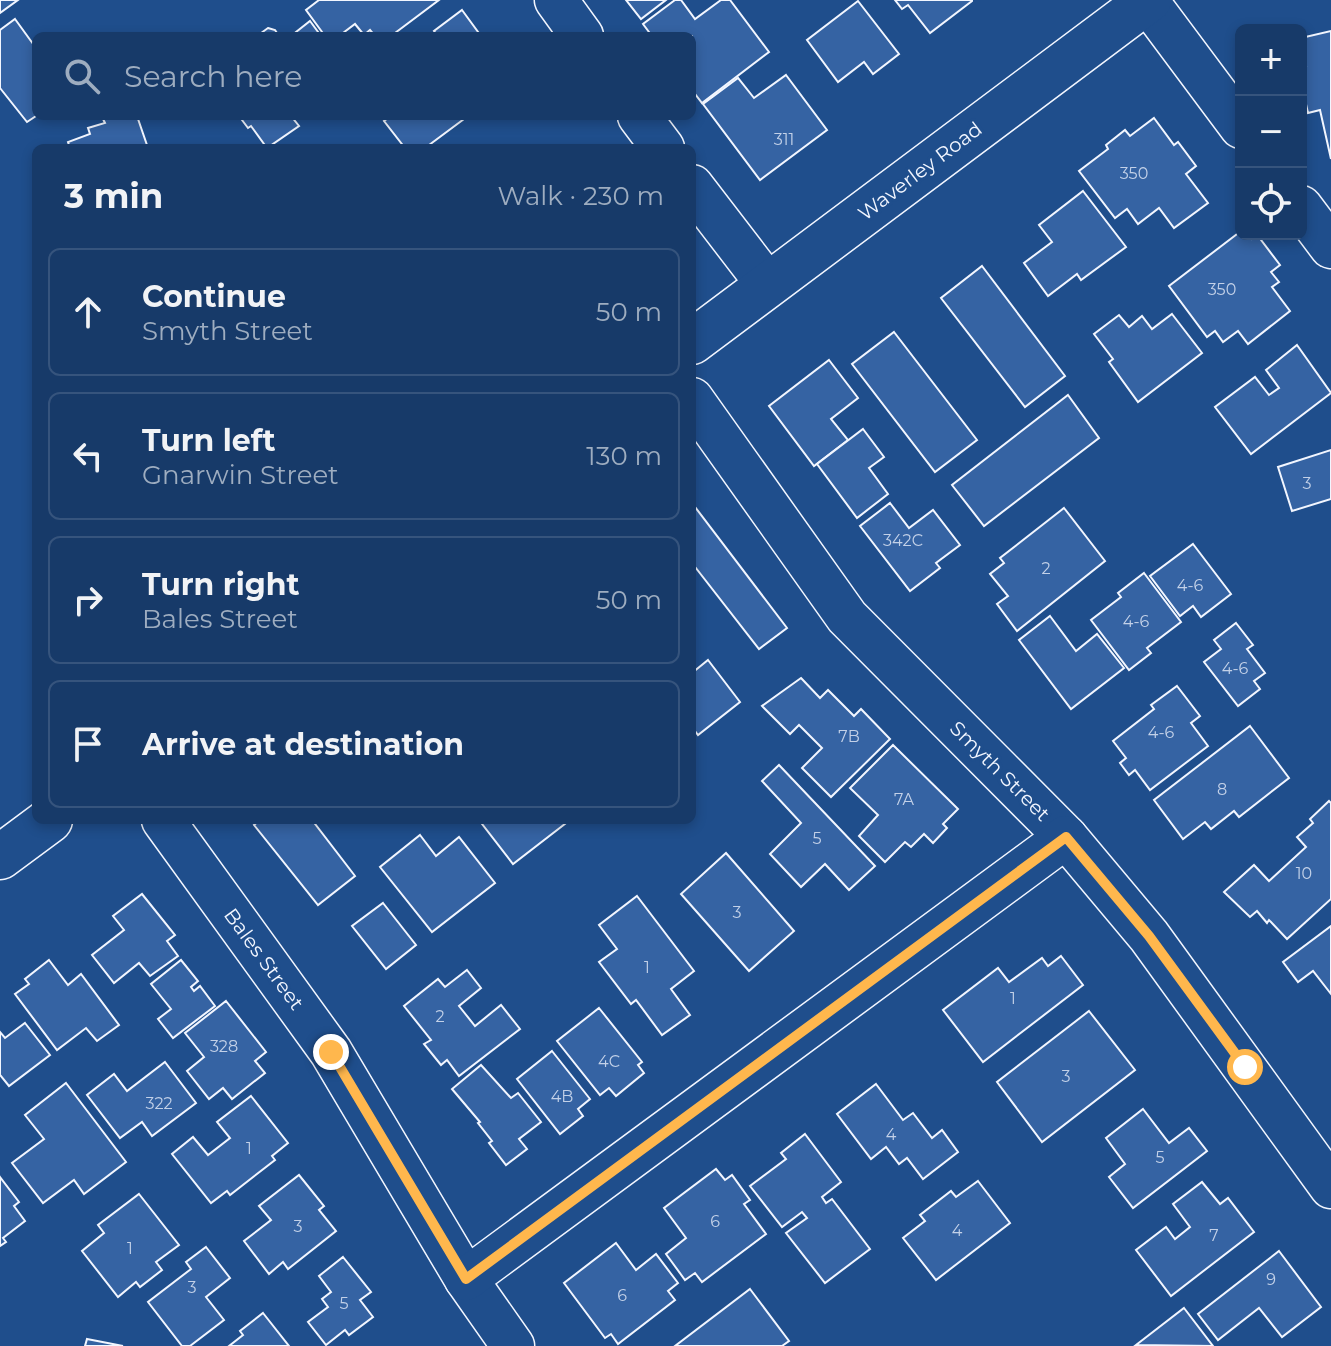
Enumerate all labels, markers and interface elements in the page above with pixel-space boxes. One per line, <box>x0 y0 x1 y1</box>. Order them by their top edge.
map controls <box>1235 24 1307 240</box>
button: + <box>1235 24 1307 96</box>
search box <box>32 32 696 120</box>
icon: search <box>60 54 104 98</box>
text: Search here <box>124 58 302 95</box>
button: − <box>1235 96 1307 168</box>
street label: Waverley Road <box>853 117 987 225</box>
house number: 311 <box>774 130 794 149</box>
house number: 350 <box>1120 164 1148 183</box>
button: locate <box>1235 168 1307 240</box>
text: 3 min <box>64 175 163 217</box>
text: Walk · 230 m <box>497 180 664 212</box>
text: Continue <box>142 278 286 315</box>
house number: 350 <box>1208 280 1236 299</box>
icon: ahead <box>66 290 110 334</box>
text: 50 m <box>596 296 662 328</box>
text: Smyth Street <box>142 315 313 347</box>
text: Turn left <box>142 422 275 459</box>
icon: left <box>66 434 110 478</box>
text: 130 m <box>586 440 662 472</box>
text: Gnarwin Street <box>142 459 339 491</box>
house number: 3 <box>1302 474 1312 493</box>
house number: 342C <box>883 531 923 550</box>
house number: 2 <box>1041 559 1051 578</box>
text: Turn right <box>142 566 299 603</box>
house number: 4-6 <box>1177 576 1204 595</box>
icon: right <box>66 578 110 622</box>
text: 50 m <box>596 584 662 616</box>
text: Bales Street <box>142 603 298 635</box>
house number: 4-6 <box>1123 612 1150 631</box>
house number: 4-6 <box>1222 659 1249 678</box>
street label: Smyth Street <box>945 716 1055 826</box>
icon: arrive <box>66 722 110 766</box>
house number: 4-6 <box>1148 723 1175 742</box>
text: Arrive at destination <box>142 726 464 763</box>
house number: 7B <box>838 727 860 746</box>
house number: 8 <box>1217 780 1227 799</box>
house number: 7A <box>894 790 914 809</box>
house number: 5 <box>812 829 822 848</box>
house number: 10 <box>1296 864 1312 883</box>
street label: Bales Street <box>219 903 309 1015</box>
house number: 3 <box>732 903 742 922</box>
house number: 1 <box>644 958 650 977</box>
house number: 1 <box>1010 989 1016 1008</box>
house number: 2 <box>435 1007 445 1026</box>
route end <box>313 1034 349 1070</box>
house number: 328 <box>210 1037 238 1056</box>
route start <box>1227 1049 1263 1085</box>
house number: 4C <box>598 1052 620 1071</box>
house number: 3 <box>1061 1067 1071 1086</box>
house number: 4B <box>551 1087 573 1106</box>
house number: 322 <box>145 1094 173 1113</box>
house number: 4 <box>886 1125 897 1144</box>
house number: 1 <box>246 1139 252 1158</box>
house number: 5 <box>1155 1148 1165 1167</box>
house number: 6 <box>710 1212 720 1231</box>
house number: 3 <box>293 1217 303 1236</box>
house number: 4 <box>952 1221 963 1240</box>
house number: 7 <box>1209 1226 1219 1245</box>
house number: 1 <box>127 1239 133 1258</box>
house number: 9 <box>1266 1270 1276 1289</box>
house number: 3 <box>187 1278 197 1297</box>
house number: 6 <box>617 1286 627 1305</box>
house number: 5 <box>339 1294 349 1313</box>

